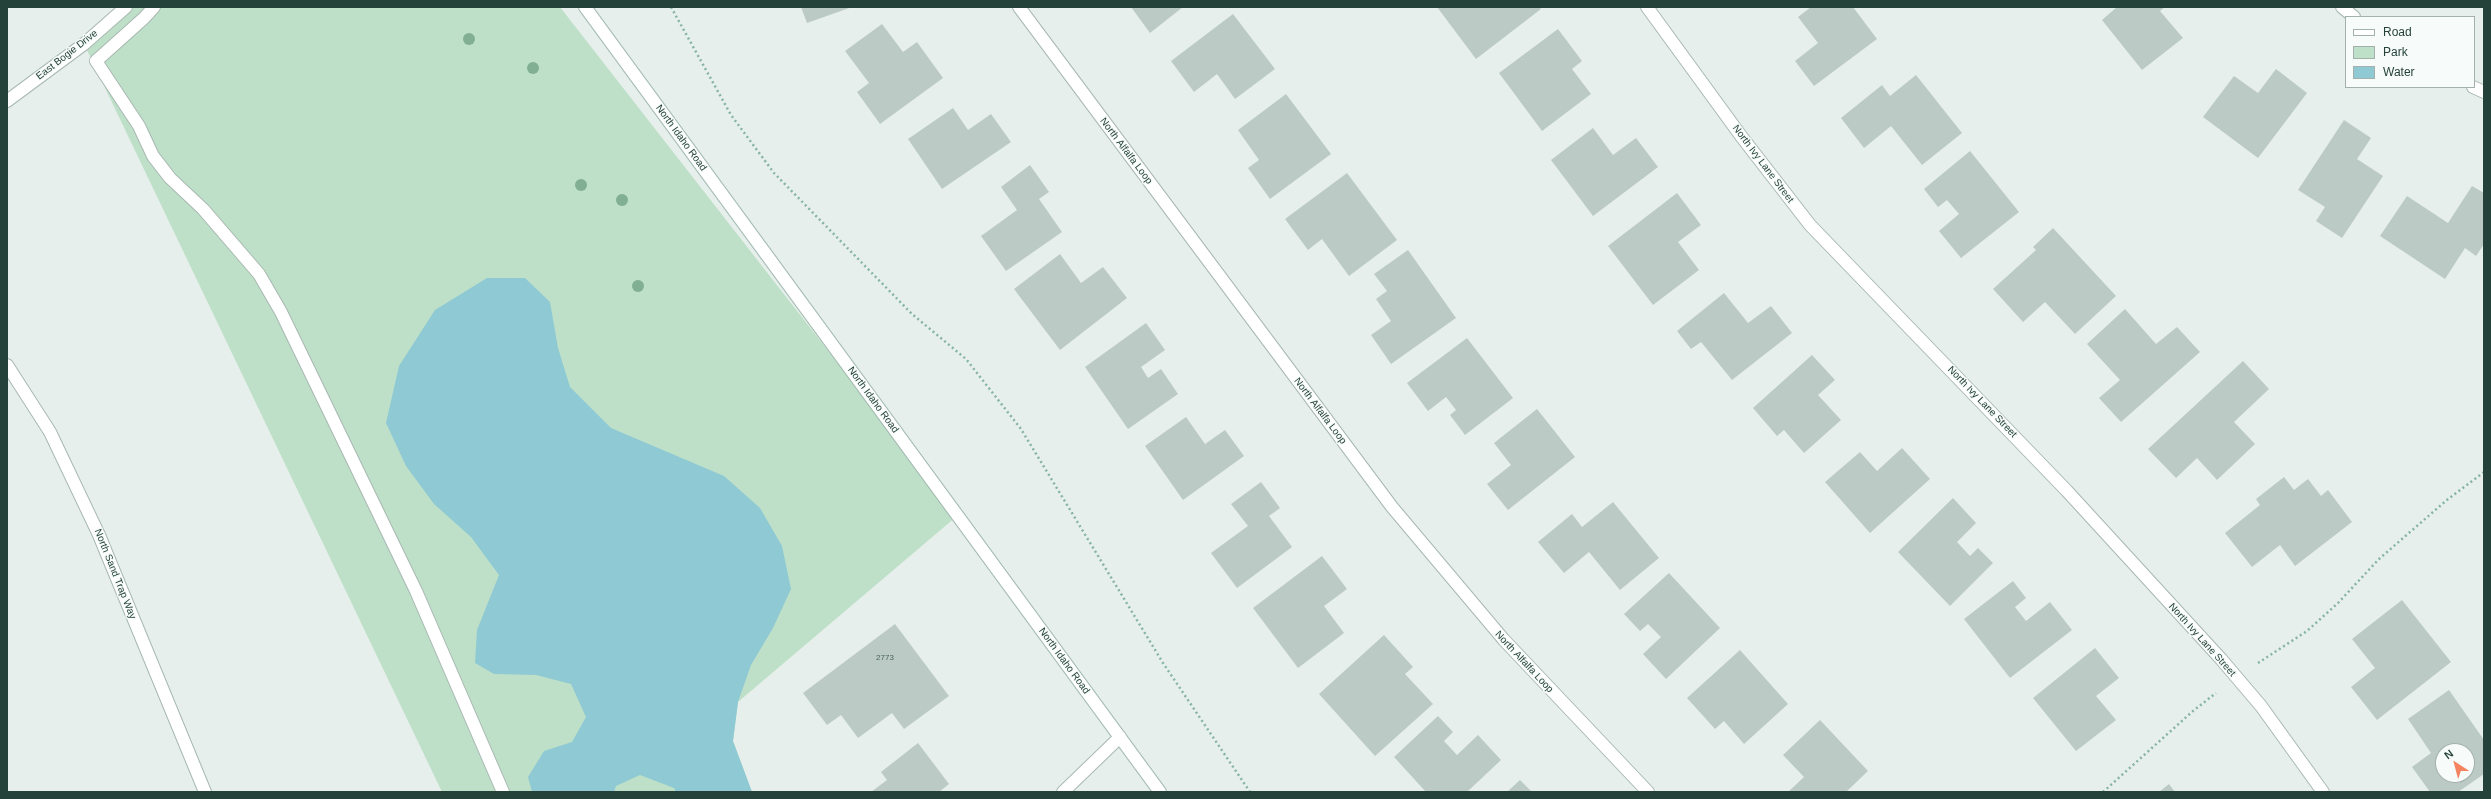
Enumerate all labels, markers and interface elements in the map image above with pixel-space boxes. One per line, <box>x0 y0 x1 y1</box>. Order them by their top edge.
legend <box>2345 16 2475 88</box>
text: Road <box>2383 25 2412 39</box>
street label: East Bogie Drive <box>34 27 100 83</box>
text: Park <box>2383 45 2408 59</box>
text: Water <box>2383 65 2415 79</box>
street label: North Idaho Road <box>653 103 709 173</box>
street label: North Alfalfa Loop <box>1097 115 1155 187</box>
street label: North Ivy Lane Street <box>1730 123 1796 205</box>
street label: North Ivy Lane Street <box>1945 364 2019 440</box>
street label: North Idaho Road <box>845 365 901 435</box>
street label: North Alfalfa Loop <box>1291 375 1349 447</box>
street label: North Sand Trap Way <box>91 527 139 621</box>
street label: North Ivy Lane Street <box>2166 601 2238 679</box>
street label: North Idaho Road <box>1036 626 1092 696</box>
street label: North Alfalfa Loop <box>1492 629 1556 695</box>
house number: 2773 <box>876 653 894 663</box>
north arrow <box>2435 743 2475 783</box>
text: N <box>2442 747 2455 761</box>

